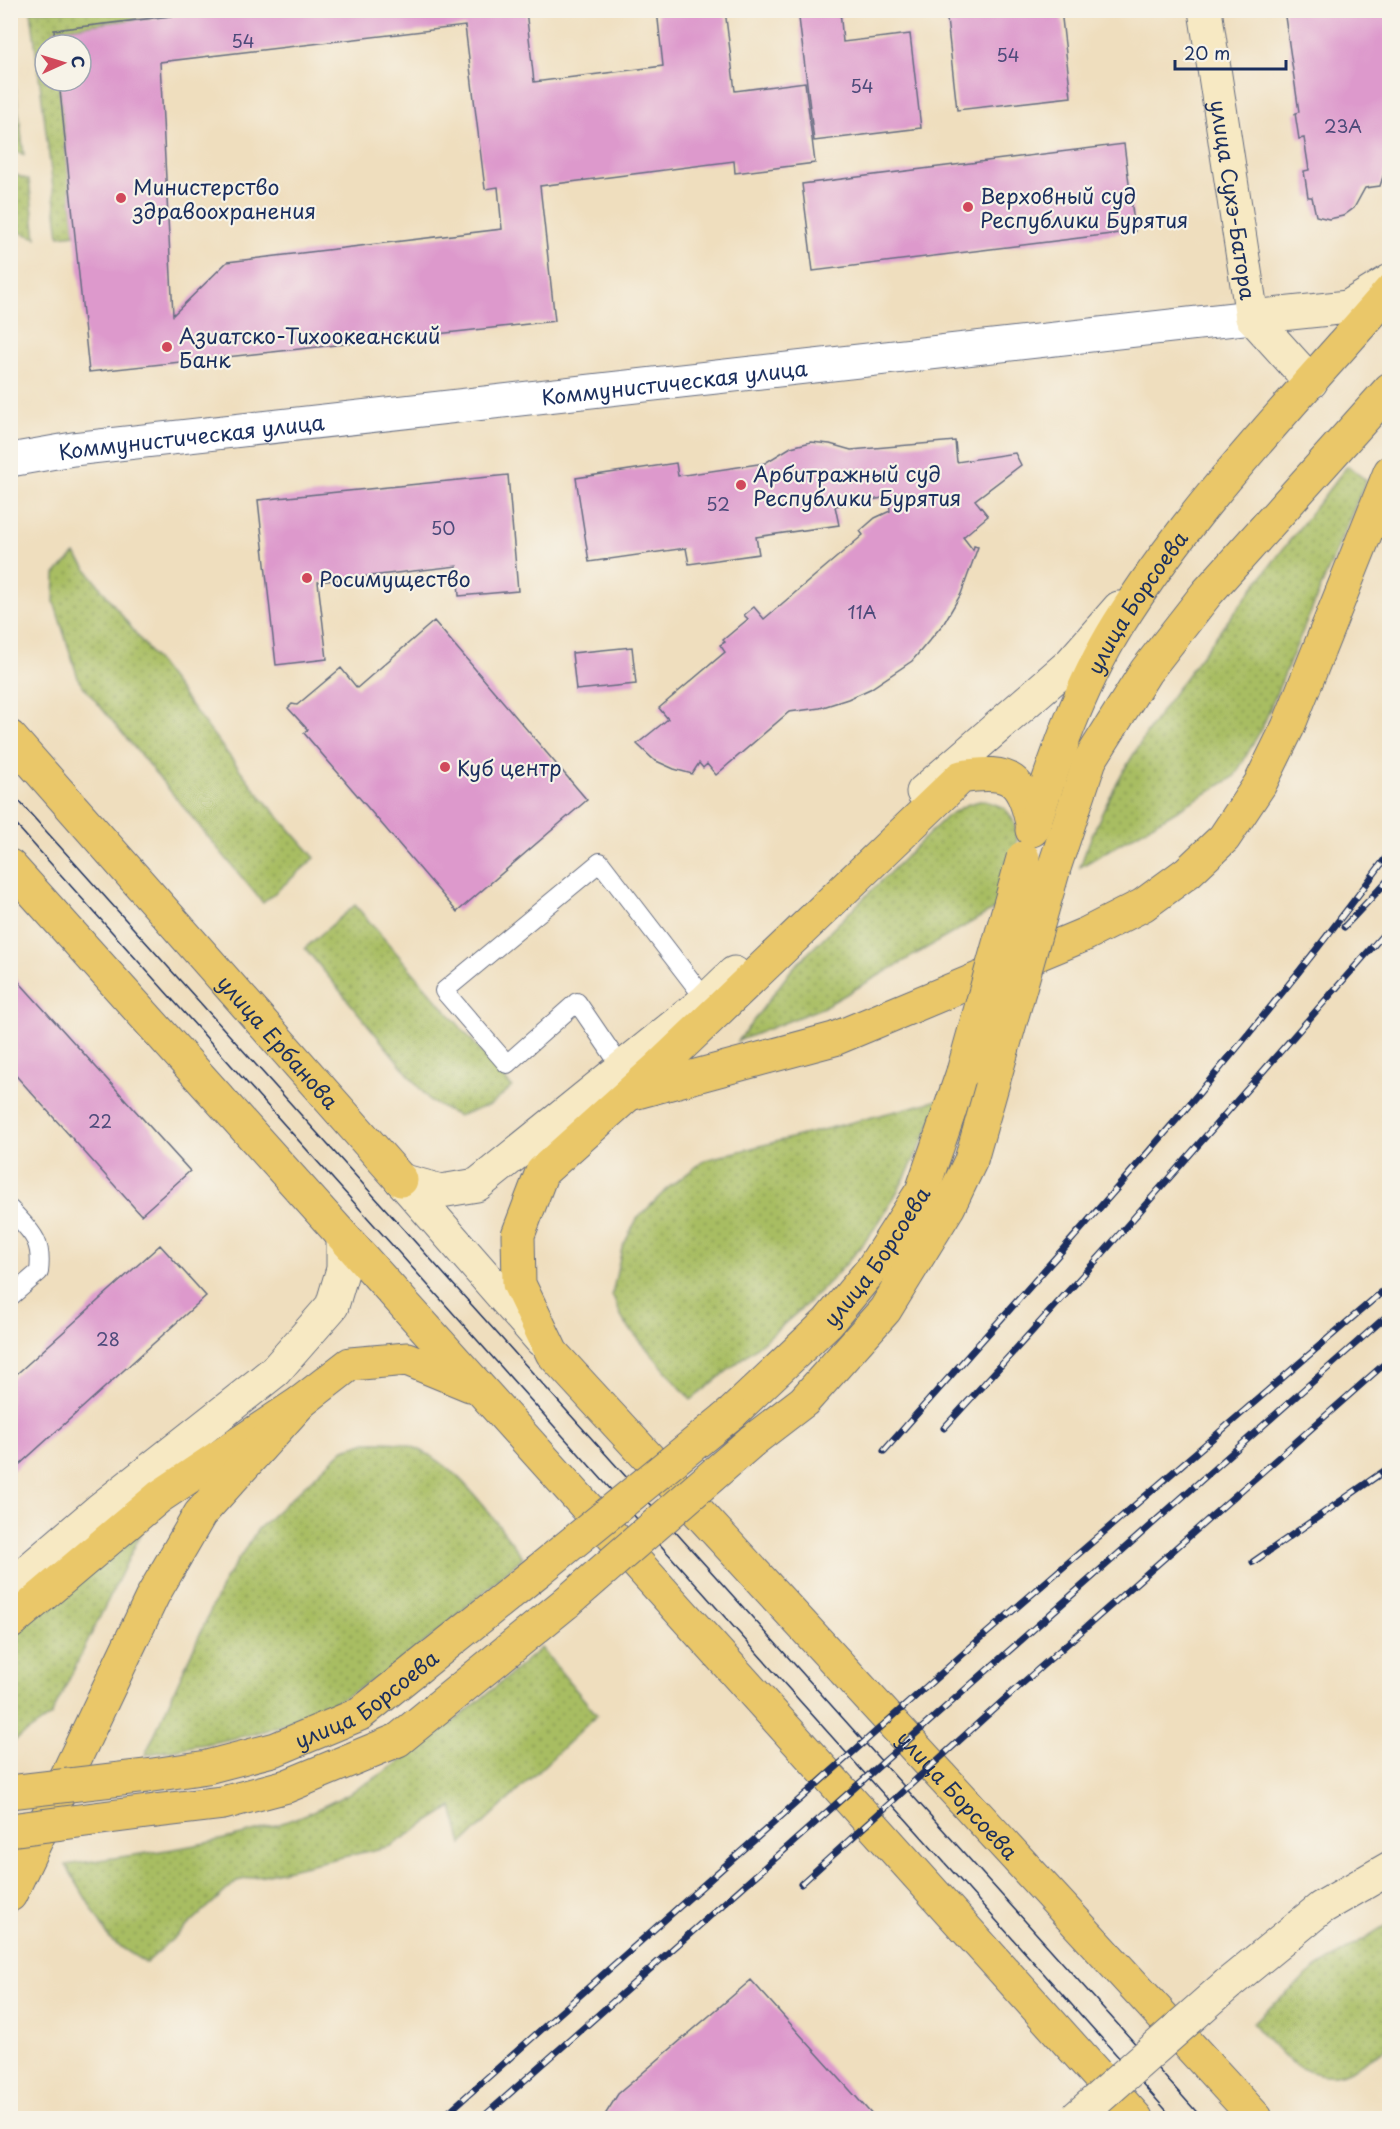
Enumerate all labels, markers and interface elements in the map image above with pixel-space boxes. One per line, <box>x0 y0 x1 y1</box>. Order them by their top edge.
house number: 54 <box>231 27 255 54</box>
north arrow <box>33 33 93 93</box>
scale bar <box>1175 33 1286 71</box>
text: 20 m <box>1184 39 1230 66</box>
house number: 54 <box>996 41 1020 68</box>
text: С <box>67 55 91 69</box>
house number: 54 <box>850 72 874 99</box>
street label: улица Сухэ-Батора <box>1203 98 1265 302</box>
house number: 23А <box>1324 112 1362 139</box>
place label: Министерство здравоохранения <box>132 170 316 226</box>
place label: Верховный суд Республики Бурятия <box>980 179 1188 235</box>
marker: Министерство здравоохранения <box>114 191 128 205</box>
marker: Верховный суд Республики Бурятия <box>961 200 975 214</box>
place label: Азиатско-Тихоокеанский Банк <box>179 319 440 375</box>
marker: Азиатско-Тихоокеанский Банк <box>160 340 174 354</box>
street label: Коммунистическая улица <box>540 351 810 412</box>
street label: Коммунистическая улица <box>56 405 327 467</box>
place label: Арбитражный суд Республики Бурятия <box>753 457 961 513</box>
marker: Арбитражный суд Республики Бурятия <box>734 478 748 492</box>
house number: 52 <box>706 490 730 517</box>
house number: 50 <box>431 514 455 541</box>
street label: улица Борсоева <box>1078 523 1195 679</box>
place label: Росимущество <box>319 562 471 594</box>
marker: Росимущество <box>300 571 314 585</box>
house number: 11А <box>848 598 877 625</box>
place label: Куб центр <box>457 751 562 783</box>
marker: Куб центр <box>438 760 452 774</box>
street label: улица Ербанова <box>211 967 347 1116</box>
house number: 22 <box>88 1107 112 1134</box>
street label: улица Борсоева <box>815 1180 937 1333</box>
house number: 28 <box>96 1325 120 1352</box>
street label: улица Борсоева <box>289 1641 445 1756</box>
street label: улица Борсоева <box>890 1723 1026 1866</box>

